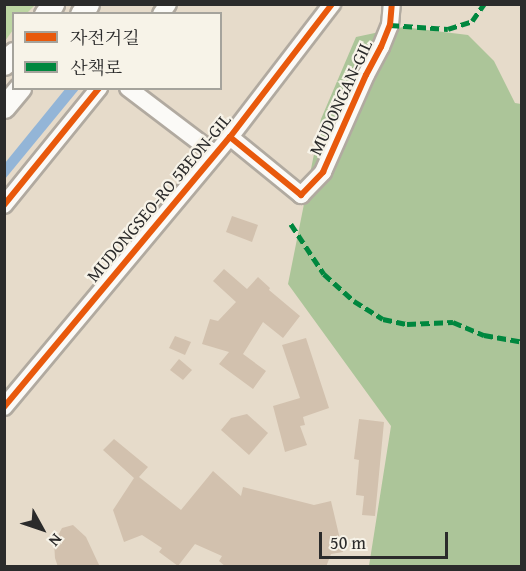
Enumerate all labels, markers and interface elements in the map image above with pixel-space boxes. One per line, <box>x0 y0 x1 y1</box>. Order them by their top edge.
legend <box>12 12 222 90</box>
text: 자전거길 <box>70 24 140 51</box>
street label: MUDONGAN-GIL <box>305 37 377 159</box>
text: 산책로 <box>70 54 122 81</box>
street label: MUDONGSEO-RO 5BEON-GIL <box>82 110 236 286</box>
north arrow <box>12 499 72 559</box>
scale bar <box>322 520 451 558</box>
text: N <box>43 529 68 552</box>
text: 50 m <box>330 529 366 556</box>

